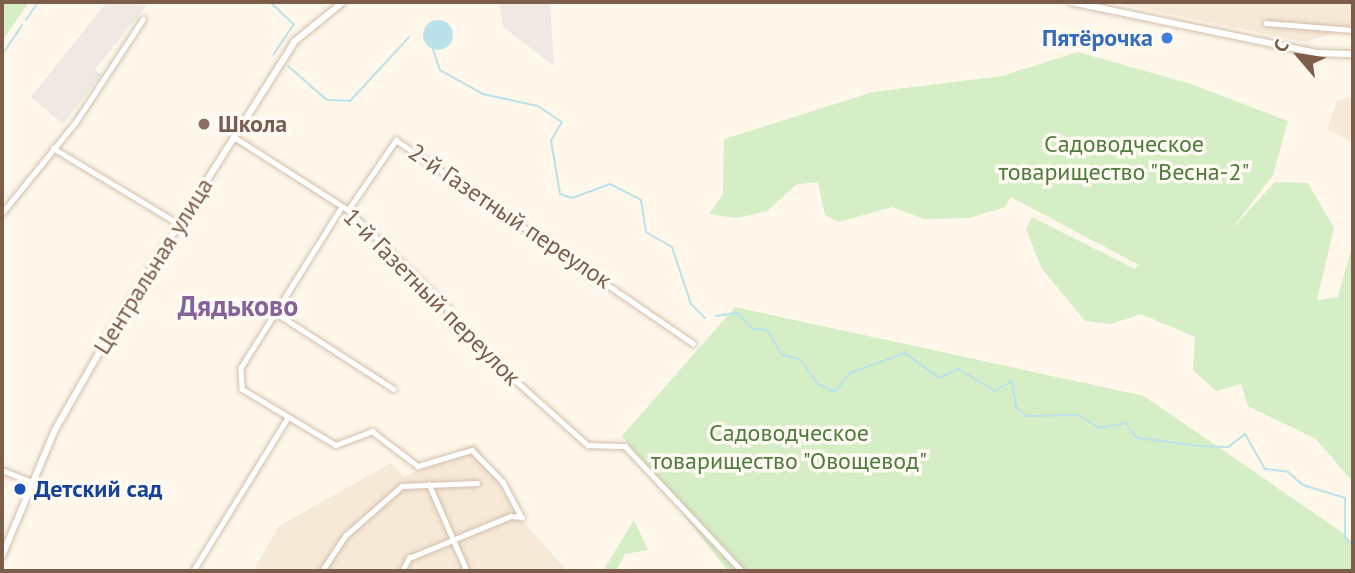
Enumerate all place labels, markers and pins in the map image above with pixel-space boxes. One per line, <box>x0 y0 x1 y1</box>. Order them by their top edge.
place label: Пятёрочка <box>1042 24 1153 52</box>
marker: Пятёрочка <box>1159 30 1175 46</box>
place label: Школа <box>218 110 287 138</box>
marker: Школа <box>196 116 212 132</box>
place label: Детский сад <box>34 475 162 503</box>
marker: Детский сад <box>12 481 28 497</box>

